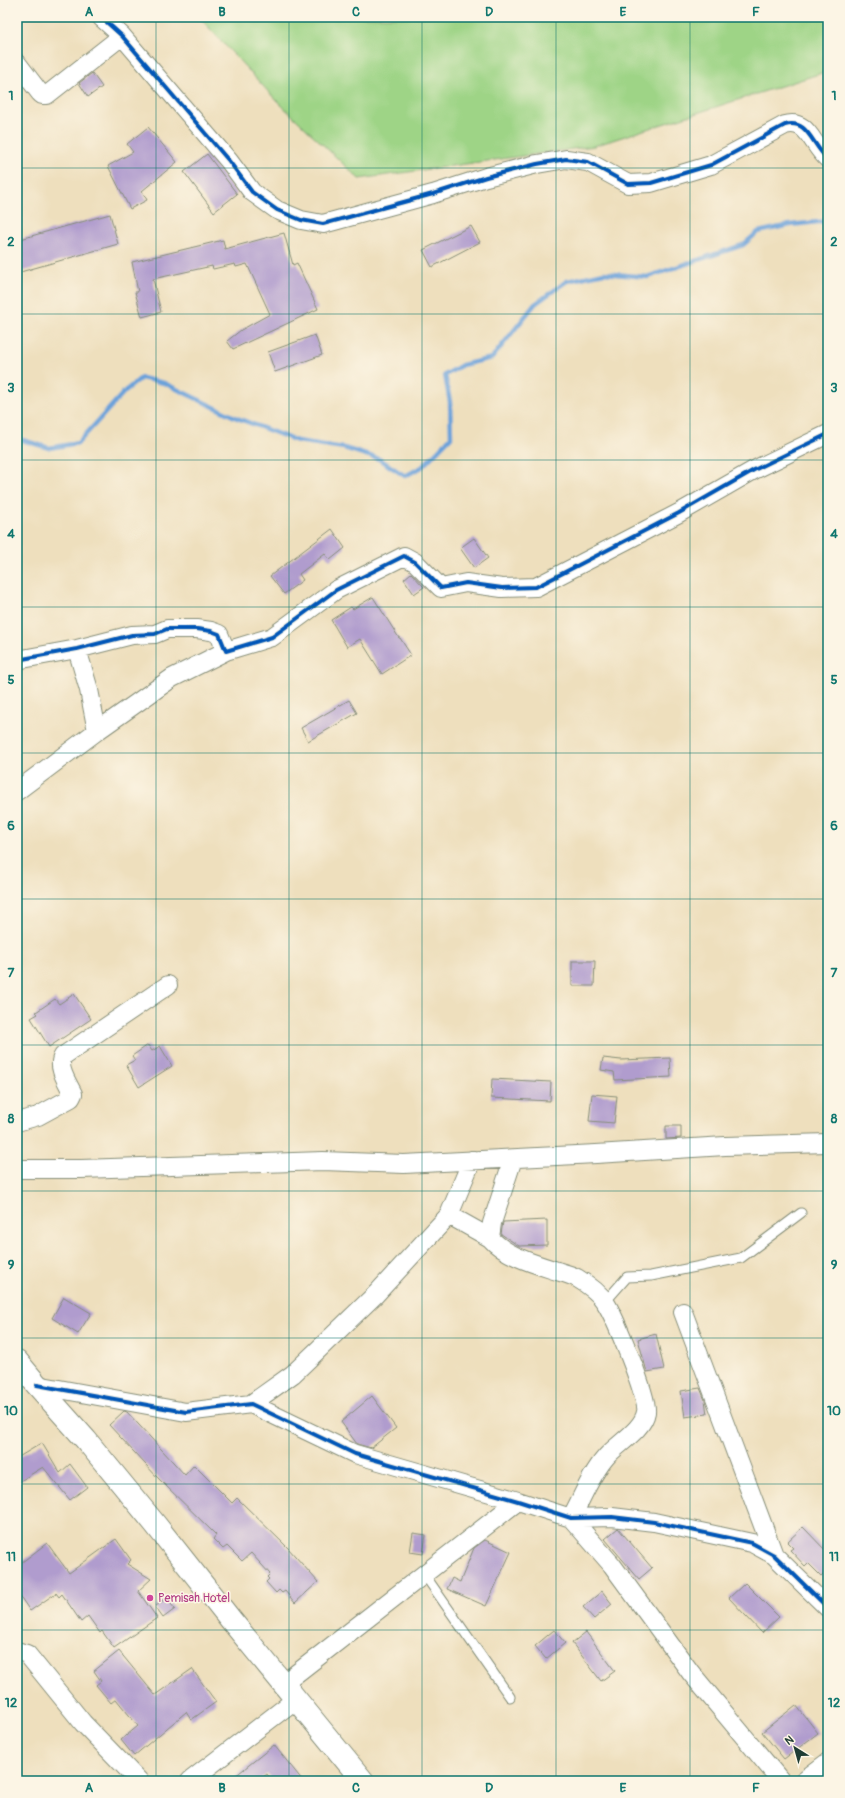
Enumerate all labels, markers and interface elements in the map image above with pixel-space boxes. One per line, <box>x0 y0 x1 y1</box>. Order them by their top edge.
text: A <box>85 4 94 20</box>
text: B <box>218 4 226 20</box>
text: C <box>352 4 360 20</box>
text: D <box>485 4 493 20</box>
text: E <box>620 4 627 20</box>
text: F <box>752 4 760 20</box>
text: 1 <box>8 88 14 104</box>
text: 1 <box>831 88 837 104</box>
text: 2 <box>7 234 15 250</box>
text: 2 <box>830 234 838 250</box>
text: 3 <box>7 380 15 396</box>
text: 3 <box>830 380 838 396</box>
text: 4 <box>7 526 15 542</box>
text: 4 <box>830 526 838 542</box>
text: 5 <box>7 672 15 688</box>
text: 5 <box>830 672 838 688</box>
text: 6 <box>7 818 15 834</box>
text: 6 <box>830 818 838 834</box>
text: 7 <box>8 965 15 981</box>
text: 7 <box>831 965 838 981</box>
text: 8 <box>8 1111 15 1127</box>
text: 8 <box>831 1111 838 1127</box>
text: 9 <box>8 1257 15 1273</box>
text: 9 <box>831 1257 838 1273</box>
text: 10 <box>4 1403 18 1419</box>
text: 10 <box>827 1403 841 1419</box>
text: 11 <box>6 1549 16 1565</box>
text: 11 <box>829 1549 839 1565</box>
place label: Pemisah Hotel <box>158 1591 230 1606</box>
marker: Pemisah Hotel <box>145 1593 155 1603</box>
text: 12 <box>5 1695 17 1711</box>
text: 12 <box>828 1695 840 1711</box>
north arrow <box>775 1728 815 1768</box>
text: N <box>782 1733 797 1748</box>
text: A <box>85 1780 94 1796</box>
text: B <box>218 1780 226 1796</box>
text: C <box>352 1780 360 1796</box>
text: D <box>485 1780 493 1796</box>
text: E <box>620 1780 627 1796</box>
text: F <box>752 1780 760 1796</box>

